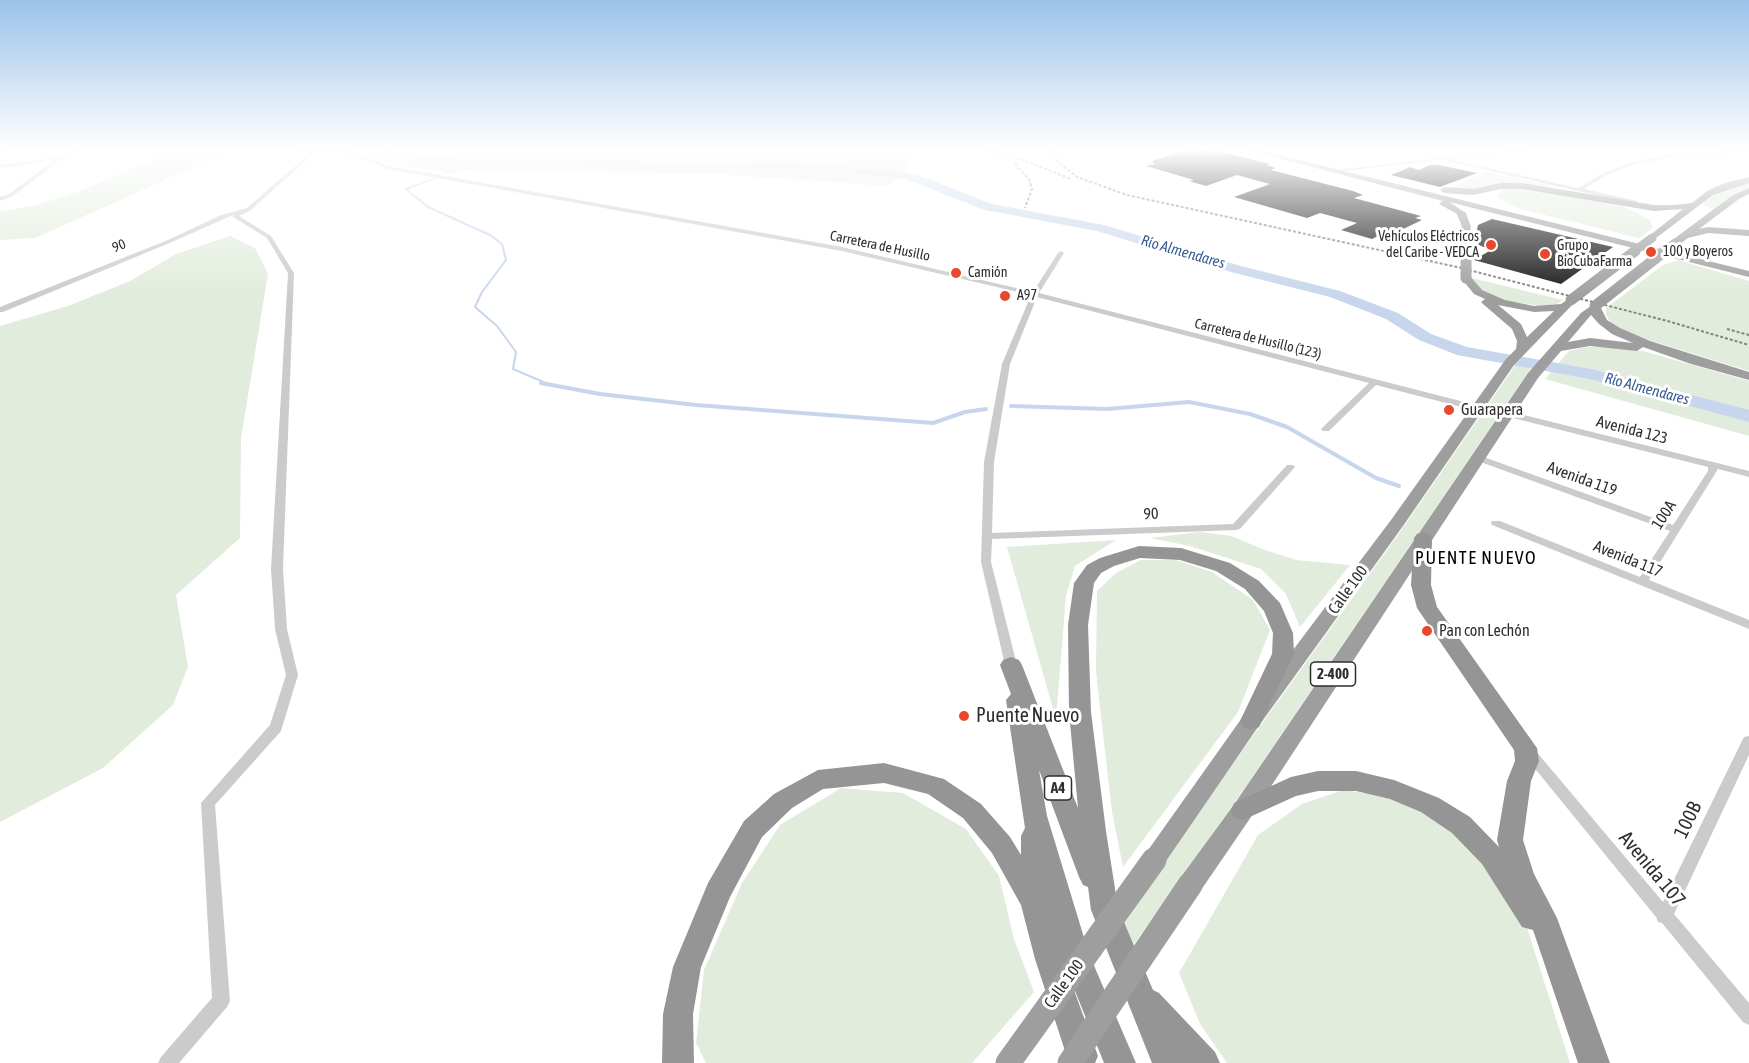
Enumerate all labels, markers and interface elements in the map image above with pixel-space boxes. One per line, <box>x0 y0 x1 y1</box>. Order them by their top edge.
street label: Carretera de Husillo <box>828 227 932 265</box>
place label: Vehículos Eléctricos del Caribe - VEDCA <box>1378 229 1479 262</box>
water label: Río Almendares <box>1139 231 1227 273</box>
street label: 90 <box>110 236 128 256</box>
marker: Vehículos Eléctricos del Caribe - VEDCA <box>1484 238 1498 252</box>
place label: Grupo BioCubaFarma <box>1557 238 1632 270</box>
place label: 100 y Boyeros <box>1663 244 1733 260</box>
marker: 100 y Boyeros <box>1644 245 1658 259</box>
marker: Grupo BioCubaFarma <box>1538 247 1552 261</box>
place label: Camión <box>968 265 1007 281</box>
marker: Camión <box>949 266 963 280</box>
place label: A97 <box>1017 288 1037 304</box>
marker: A97 <box>998 289 1012 303</box>
street label: Carretera de Husillo (123) <box>1193 315 1323 363</box>
water label: Río Almendares <box>1603 369 1691 409</box>
place label: Guarapera <box>1461 400 1523 420</box>
marker: Guarapera <box>1442 403 1456 417</box>
street label: Avenida 123 <box>1594 412 1670 448</box>
street label: Avenida 119 <box>1545 458 1619 500</box>
street label: 100A <box>1648 497 1680 533</box>
street label: 90 <box>1143 504 1159 524</box>
street label: Avenida 117 <box>1591 536 1665 582</box>
district label: PUENTE NUEVO <box>1415 547 1537 569</box>
street label: Calle 100 <box>1324 562 1372 618</box>
place label: Pan con Lechón <box>1439 621 1530 641</box>
marker: Pan con Lechón <box>1420 624 1434 638</box>
road number: 2-400 <box>1310 662 1356 686</box>
place label: Puente Nuevo <box>976 704 1079 728</box>
marker: Puente Nuevo <box>957 709 971 723</box>
road number: A4 <box>1044 776 1072 800</box>
street label: 100B <box>1669 798 1707 842</box>
street label: Avenida 107 <box>1614 826 1690 912</box>
street label: Calle 100 <box>1040 956 1088 1012</box>

